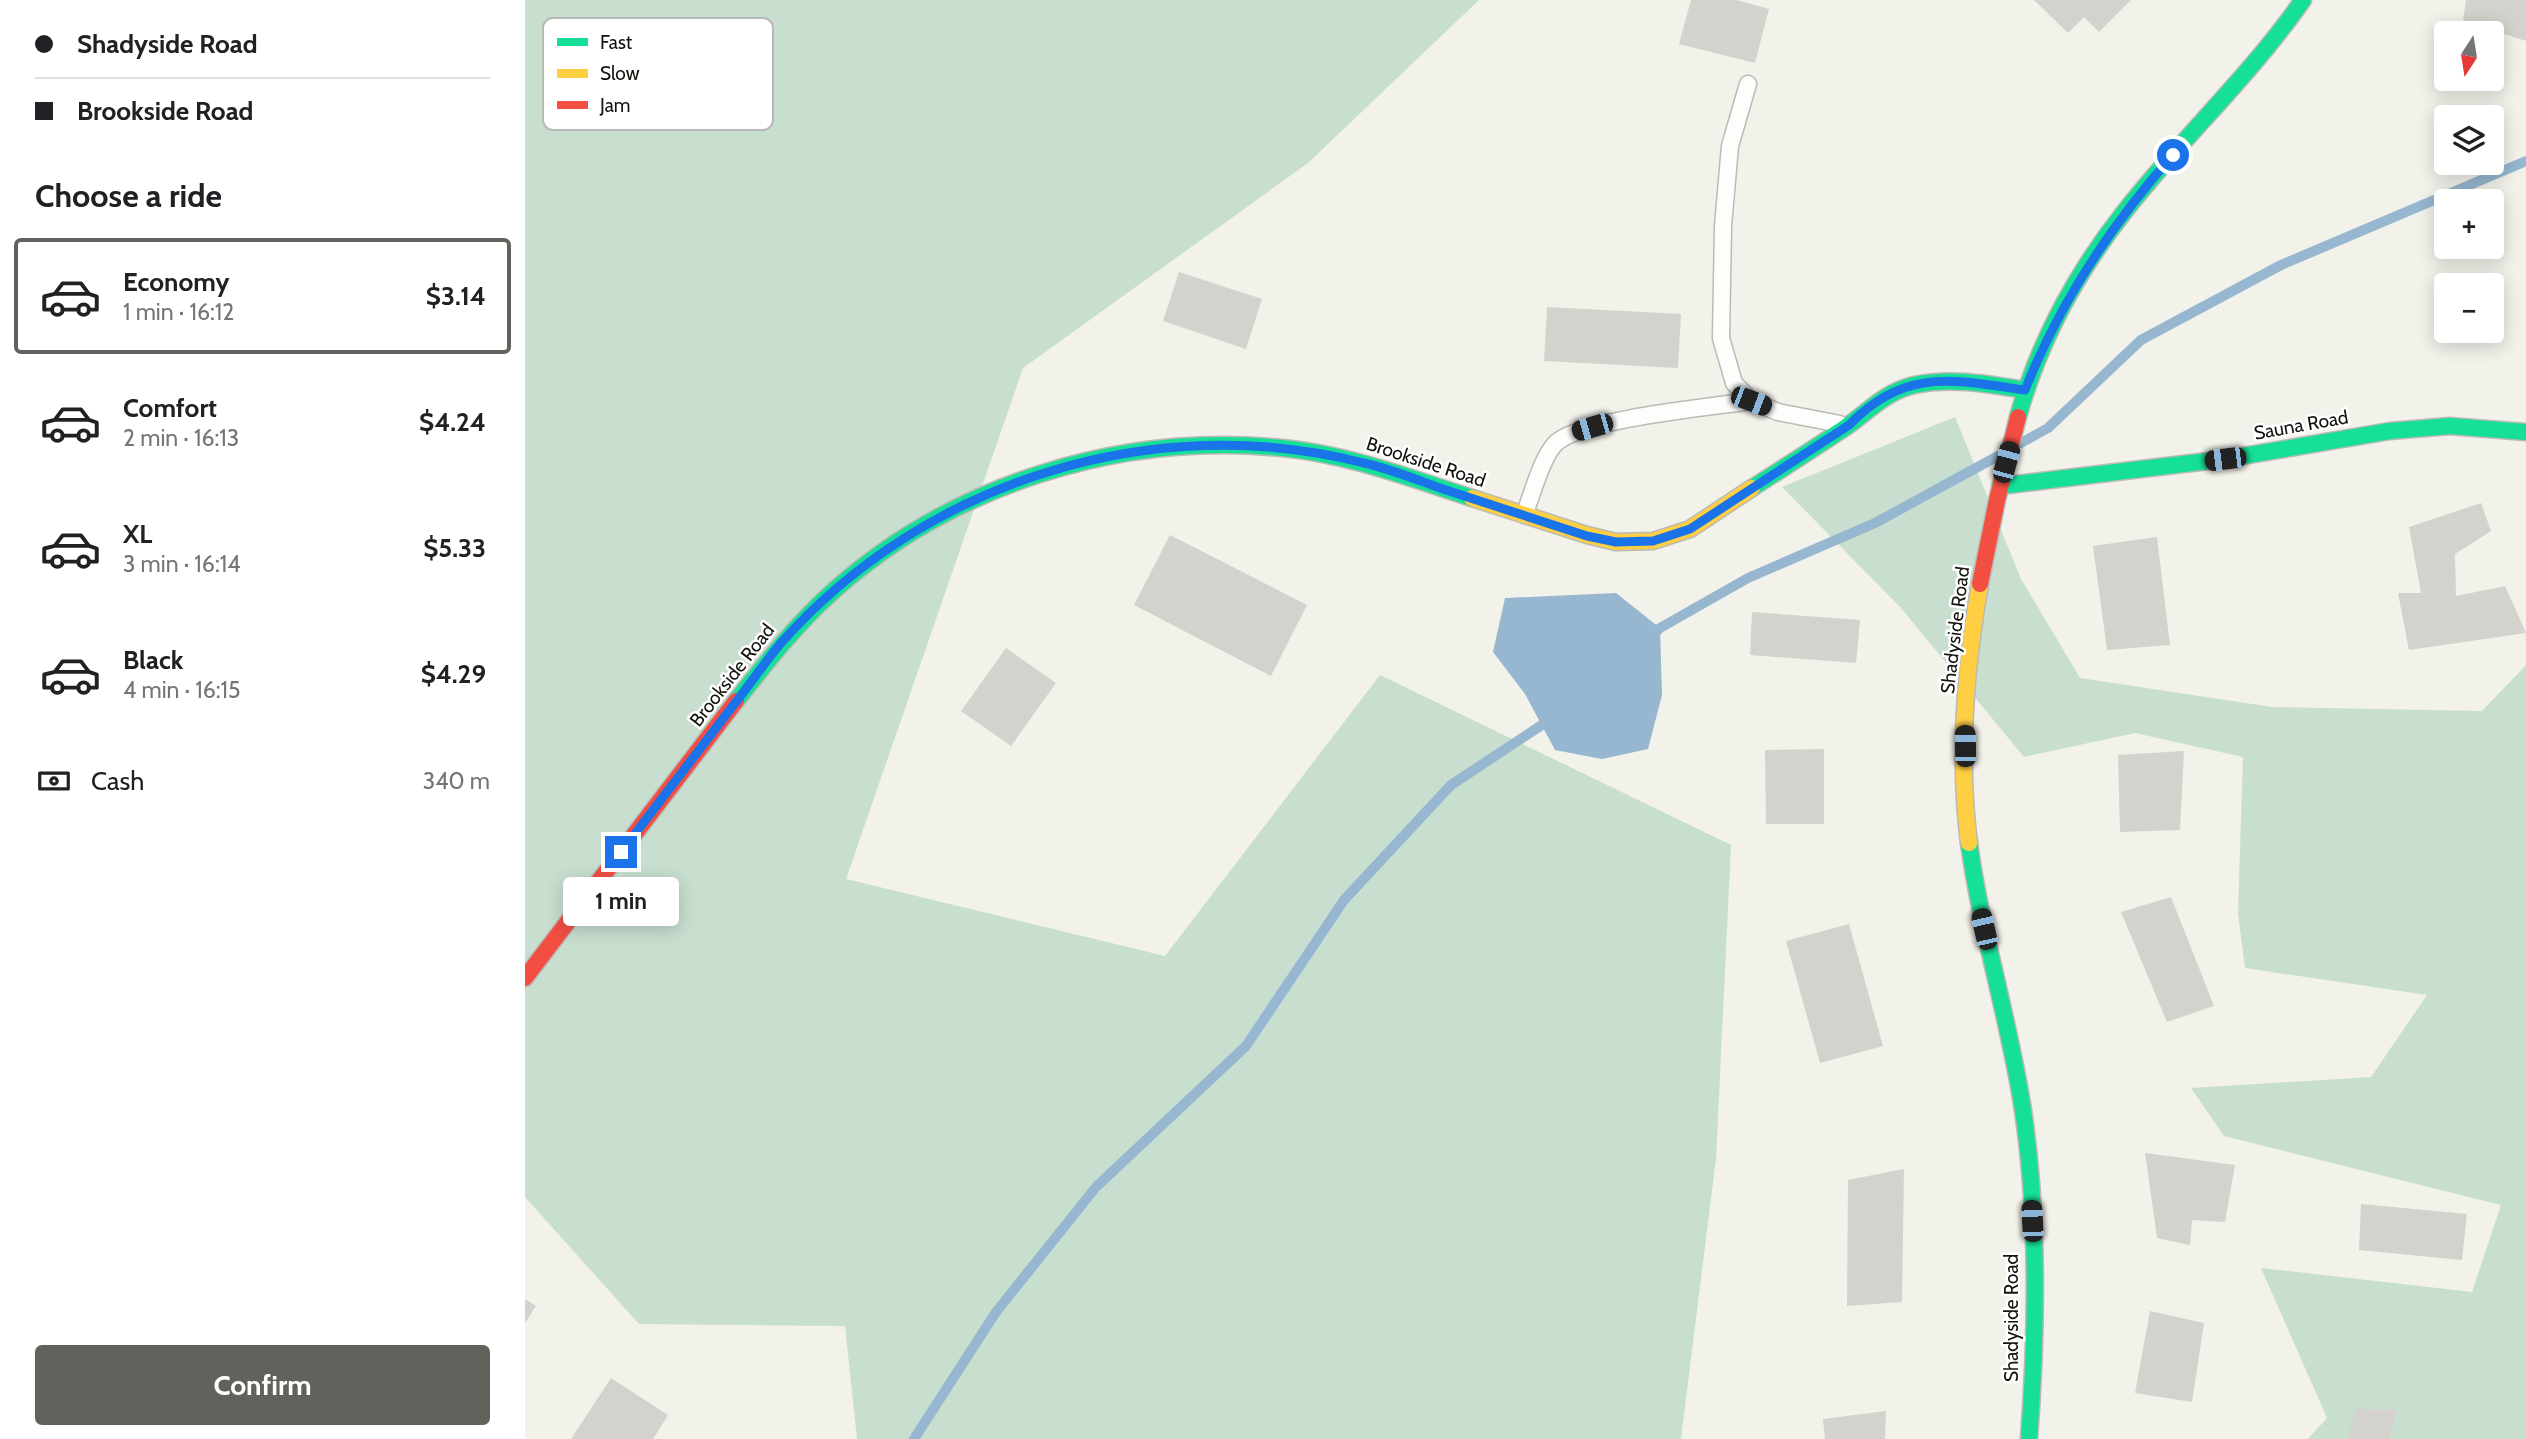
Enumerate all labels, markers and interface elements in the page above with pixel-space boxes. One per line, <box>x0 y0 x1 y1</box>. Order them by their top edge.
legend <box>543 18 773 130</box>
north arrow <box>2434 21 2504 91</box>
map controls <box>2434 21 2504 343</box>
text: Shadyside Road <box>77 28 258 60</box>
text: Fast <box>600 31 633 54</box>
text: Slow <box>600 62 640 85</box>
text: Jam <box>599 94 630 117</box>
text: Brookside Road <box>77 95 253 127</box>
button: layers <box>2434 105 2504 175</box>
route start <box>2157 139 2189 171</box>
text: Choose a ride <box>35 176 222 215</box>
button: + <box>2434 189 2504 259</box>
icon: car <box>39 265 102 328</box>
text: Economy <box>123 266 229 298</box>
button: − <box>2434 273 2504 343</box>
text: $3.14 <box>426 280 486 312</box>
text: 1 min · 16:12 <box>123 298 234 326</box>
car <box>1728 384 1775 418</box>
icon: car <box>39 391 102 454</box>
text: Comfort <box>123 392 217 424</box>
street label: Sauna Road <box>2252 405 2350 445</box>
text: $4.24 <box>419 406 486 438</box>
car <box>1569 411 1616 443</box>
text: 2 min · 16:13 <box>123 424 239 452</box>
street label: Brookside Road <box>1363 432 1489 492</box>
car <box>1991 439 2022 485</box>
car <box>2203 446 2248 472</box>
icon: car <box>39 517 102 580</box>
text: XL <box>123 518 152 550</box>
text: $5.33 <box>423 532 486 564</box>
text: 3 min · 16:14 <box>123 550 240 578</box>
street label: Shadyside Road <box>1936 565 1974 695</box>
street label: Brookside Road <box>685 619 779 731</box>
icon: car <box>39 643 102 706</box>
text: Black <box>123 644 183 676</box>
text: $4.29 <box>421 658 486 690</box>
text: 4 min · 16:15 <box>123 676 240 704</box>
car <box>1955 725 1976 767</box>
icon: cash <box>35 762 73 800</box>
text: Cash <box>91 765 144 797</box>
text: 340 m <box>423 767 490 795</box>
route end <box>605 836 637 868</box>
callout: 1 min <box>563 876 679 926</box>
text: 1 min <box>595 887 647 915</box>
car <box>1970 906 1999 952</box>
car <box>2021 1199 2044 1243</box>
street label: Shadyside Road <box>2000 1254 2023 1382</box>
button: Confirm <box>35 1345 490 1425</box>

